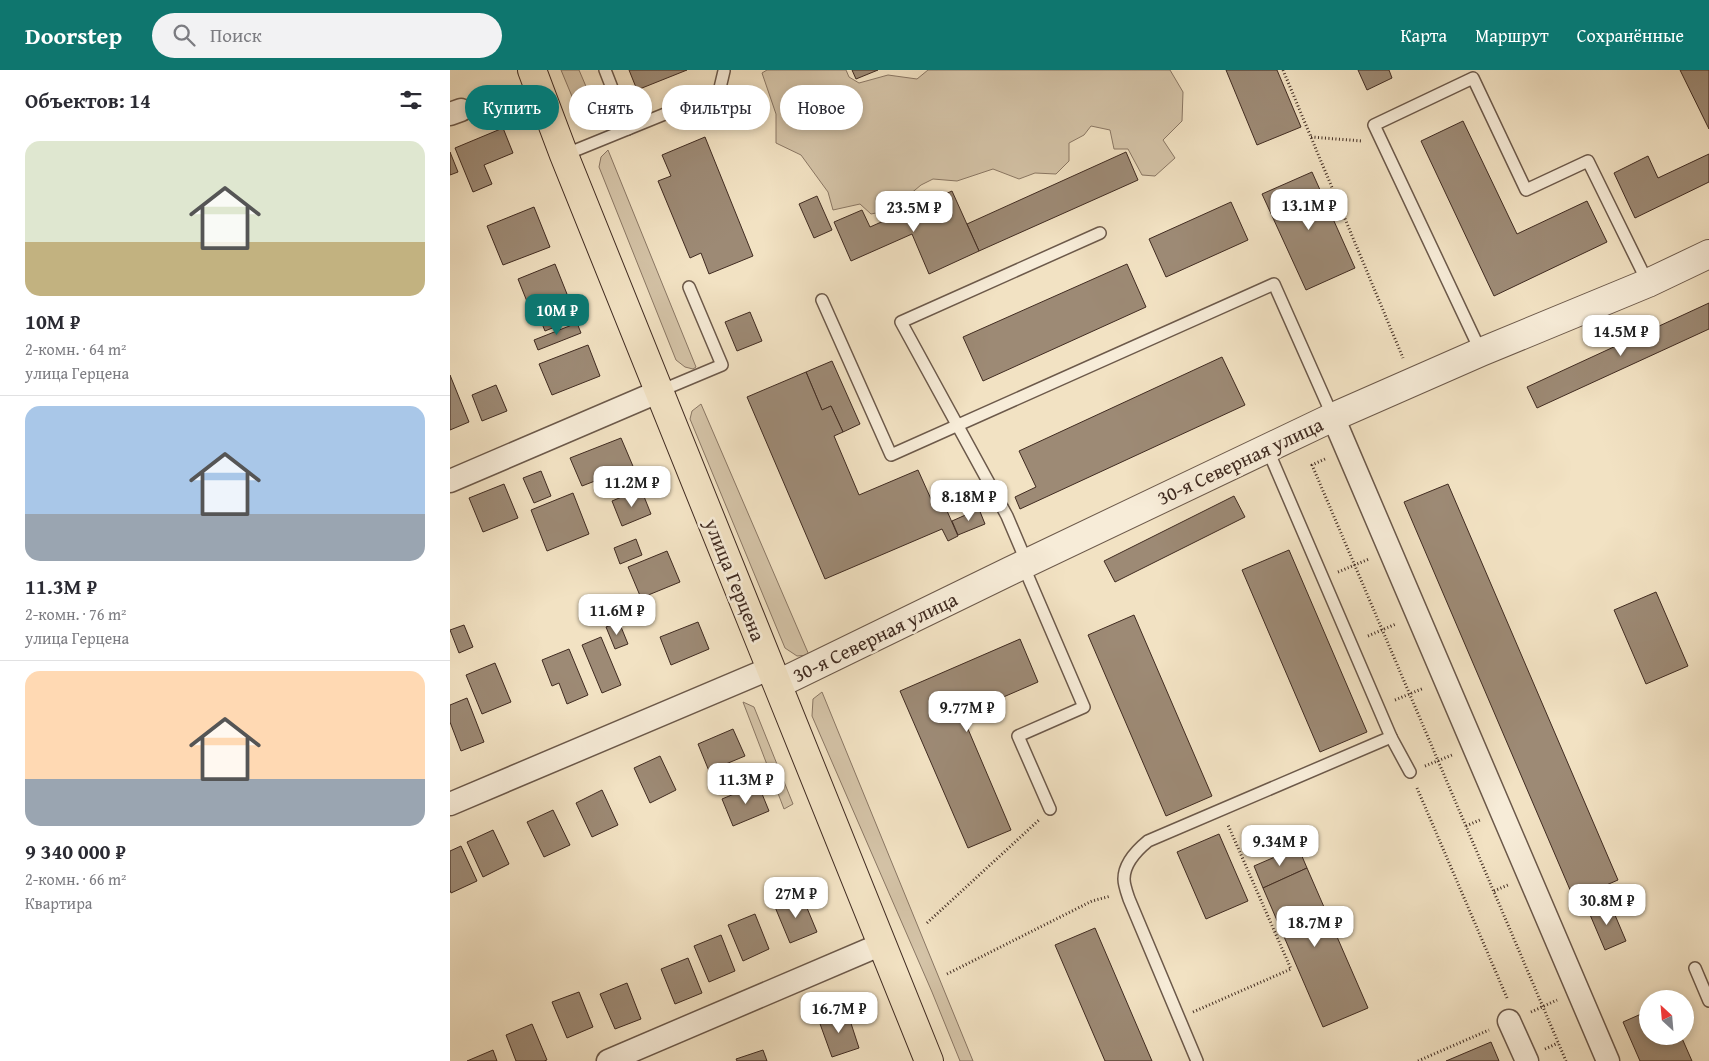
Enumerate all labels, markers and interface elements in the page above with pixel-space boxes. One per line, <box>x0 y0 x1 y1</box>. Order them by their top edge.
search box <box>152 13 502 58</box>
text: Doorstep <box>25 18 122 53</box>
icon: search <box>170 21 198 49</box>
text: Поиск <box>210 21 262 49</box>
text: Карта <box>1401 22 1447 49</box>
text: Маршрут <box>1475 22 1549 49</box>
text: Сохранённые <box>1577 22 1684 49</box>
text: Объектов: 14 <box>25 85 151 116</box>
chip: Купить <box>465 85 559 130</box>
chip: Снять <box>569 85 652 130</box>
chip: Фильтры <box>662 85 770 130</box>
chip: Новое <box>780 85 863 130</box>
icon: filters <box>397 86 425 114</box>
icon: home <box>180 173 270 263</box>
pin: 13.1M ₽ <box>1263 189 1355 231</box>
pin: 23.5M ₽ <box>868 190 960 233</box>
text: 13.1M ₽ <box>1282 193 1336 217</box>
text: 23.5M ₽ <box>887 195 941 219</box>
pin: 10M ₽ <box>522 294 592 336</box>
text: 10M ₽ <box>536 298 578 322</box>
text: 10M ₽ <box>25 306 80 337</box>
pin: 14.5M ₽ <box>1575 314 1667 357</box>
text: 14.5M ₽ <box>1594 319 1648 343</box>
text: 2-комн. · 64 m² <box>25 337 126 361</box>
text: улица Герцена <box>25 361 129 385</box>
street label: 30-я Северная улица <box>1152 409 1328 512</box>
icon: home <box>180 439 270 529</box>
pin: 11.2M ₽ <box>586 466 678 508</box>
text: 11.2M ₽ <box>605 470 659 494</box>
pin: 8.18M ₽ <box>923 480 1015 522</box>
text: 8.18M ₽ <box>942 484 996 508</box>
street label: улица Герцена <box>697 513 773 646</box>
text: 11.3M ₽ <box>25 571 97 602</box>
street label: 30-я Северная улица <box>787 584 963 689</box>
pin: 11.6M ₽ <box>571 594 663 636</box>
text: 11.6M ₽ <box>590 598 644 622</box>
text: 2-комн. · 76 m² <box>25 602 126 626</box>
text: улица Герцена <box>25 626 129 650</box>
pin: 9.77M ₽ <box>921 690 1013 733</box>
text: 9.77M ₽ <box>940 695 994 719</box>
icon: home <box>180 704 270 794</box>
pin: 11.3M ₽ <box>700 762 792 805</box>
text: 11.3M ₽ <box>719 767 773 791</box>
pin: 9.34M ₽ <box>1234 824 1326 867</box>
text: 9.34M ₽ <box>1253 829 1307 853</box>
text: 9 340 000 ₽ <box>25 836 126 867</box>
text: 2-комн. · 66 m² <box>25 867 126 891</box>
pin: 27M ₽ <box>761 876 831 919</box>
text: 27M ₽ <box>775 881 817 905</box>
pin: 30.8M ₽ <box>1561 884 1653 926</box>
text: 30.8M ₽ <box>1580 888 1634 912</box>
text: Квартира <box>25 891 92 915</box>
pin: 18.7M ₽ <box>1269 906 1361 948</box>
text: 18.7M ₽ <box>1288 910 1342 934</box>
north arrow <box>1639 990 1694 1045</box>
map controls <box>1639 990 1694 1045</box>
pin: 16.7M ₽ <box>793 992 885 1034</box>
text: 16.7M ₽ <box>812 996 866 1020</box>

